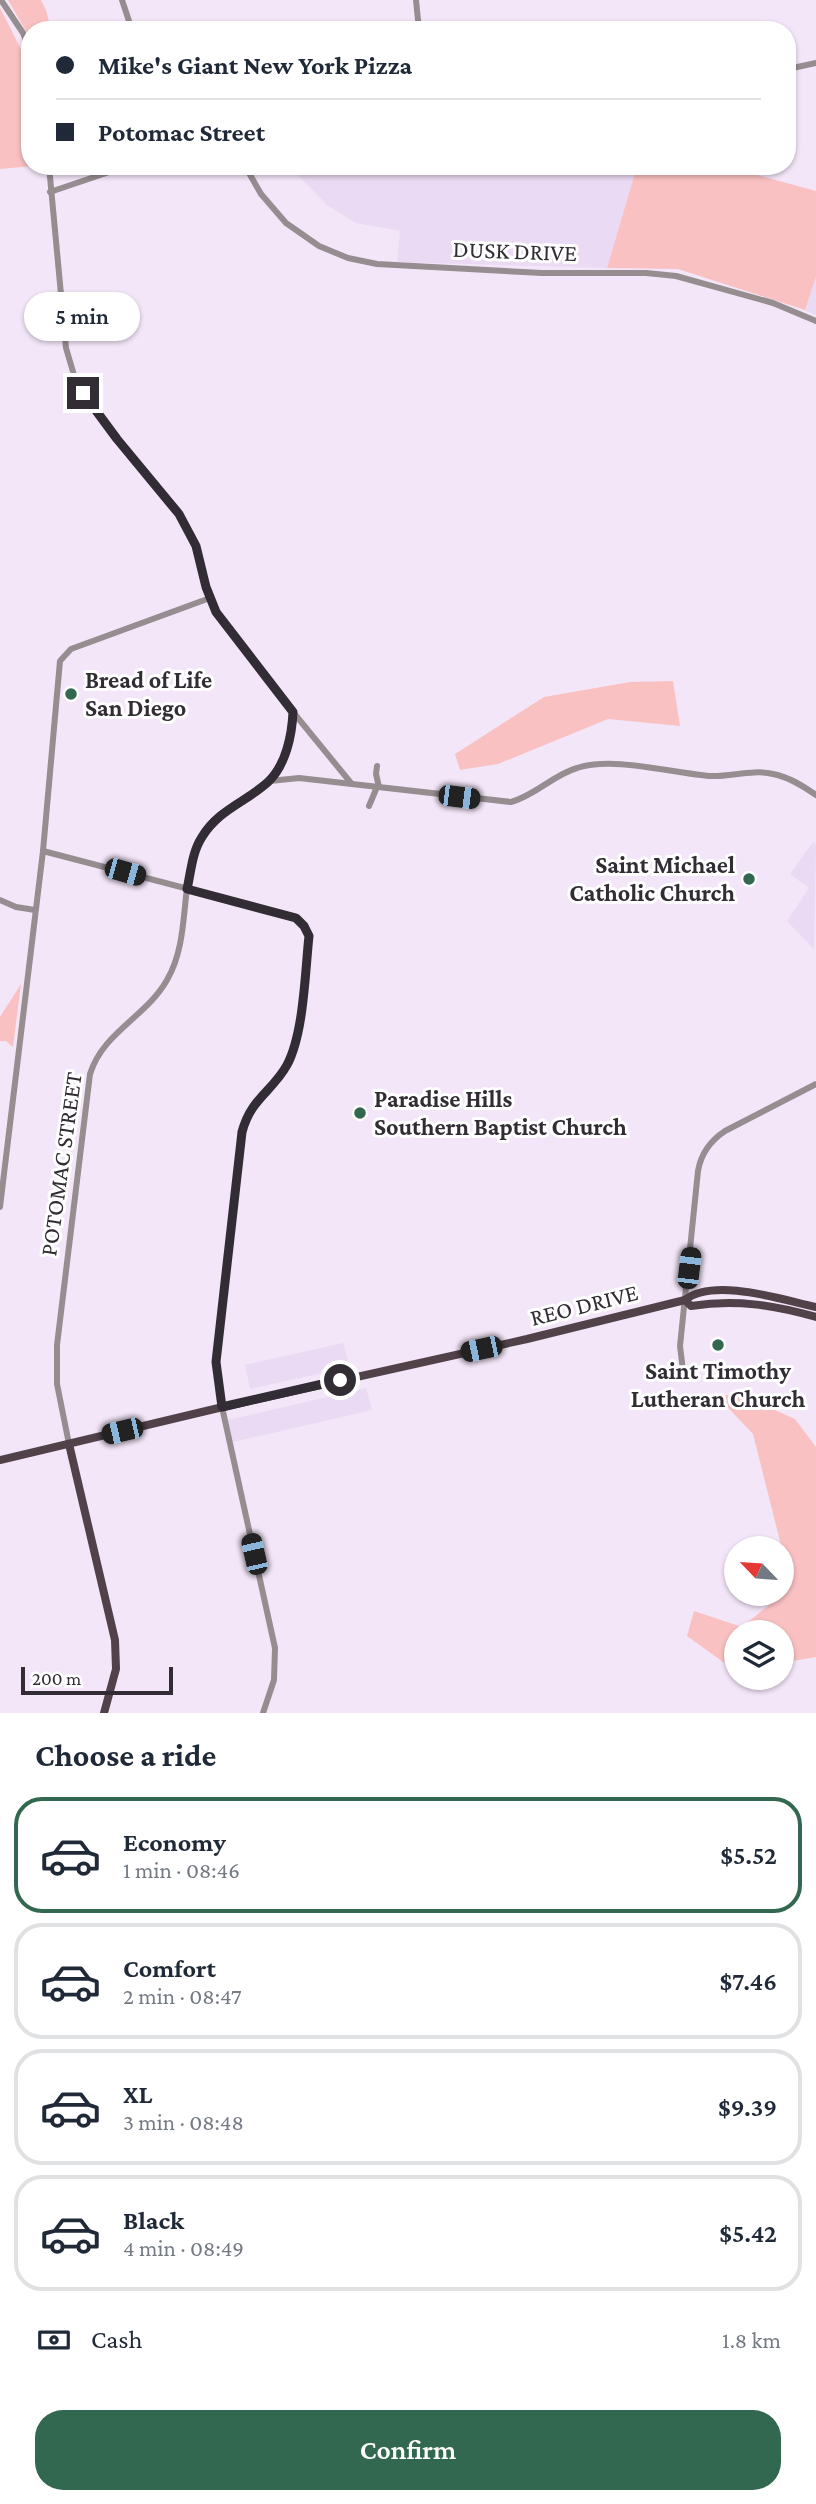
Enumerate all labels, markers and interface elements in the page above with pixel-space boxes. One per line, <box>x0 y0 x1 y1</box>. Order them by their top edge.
text: Mike's Giant New York Pizza <box>98 51 412 80</box>
text: Potomac Street <box>98 118 265 147</box>
street label: DUSK DRIVE <box>452 235 578 266</box>
callout: 5 min <box>25 292 141 340</box>
text: 5 min <box>55 303 109 329</box>
route end <box>67 377 99 409</box>
place label: Bread of Life San Diego <box>85 666 212 721</box>
marker: Bread of Life San Diego <box>63 686 79 702</box>
car <box>437 784 482 810</box>
place label: Saint Michael Catholic Church <box>569 851 735 906</box>
car <box>102 856 149 888</box>
marker: Saint Michael Catholic Church <box>741 871 757 887</box>
street label: POTOMAC STREET <box>34 1070 87 1258</box>
place label: Paradise Hills Southern Baptist Church <box>374 1085 627 1140</box>
marker: Paradise Hills Southern Baptist Church <box>352 1105 368 1121</box>
car <box>677 1246 702 1290</box>
street label: REO DRIVE <box>527 1278 641 1331</box>
car <box>459 1334 504 1364</box>
marker: Saint Timothy Lutheran Church <box>710 1337 726 1353</box>
place label: Saint Timothy Lutheran Church <box>631 1357 805 1412</box>
route start <box>324 1364 356 1396</box>
car <box>100 1416 145 1446</box>
car <box>240 1531 269 1577</box>
north arrow <box>724 1536 794 1606</box>
map controls <box>724 1536 794 1690</box>
button: layers <box>724 1620 794 1690</box>
scale bar <box>21 1664 173 1696</box>
text: 200 m <box>32 1668 81 1689</box>
text: Choose a ride <box>35 1737 216 1773</box>
icon: car <box>39 1824 102 1887</box>
text: Economy <box>123 1828 226 1857</box>
text: $5.52 <box>720 1841 777 1870</box>
text: 1 min · 08:46 <box>123 1857 240 1883</box>
icon: car <box>39 1950 102 2013</box>
text: Comfort <box>123 1954 216 1983</box>
text: $7.46 <box>719 1967 777 1996</box>
text: 2 min · 08:47 <box>123 1983 242 2009</box>
icon: car <box>39 2076 102 2139</box>
text: XL <box>123 2080 152 2109</box>
text: $9.39 <box>718 2093 777 2122</box>
text: 3 min · 08:48 <box>123 2109 244 2135</box>
icon: car <box>39 2202 102 2265</box>
text: Black <box>123 2206 184 2235</box>
text: $5.42 <box>719 2219 777 2248</box>
text: 4 min · 08:49 <box>123 2235 244 2261</box>
icon: cash <box>35 2321 73 2359</box>
text: Cash <box>91 2325 142 2354</box>
text: 1.8 km <box>722 2327 781 2353</box>
button: Confirm <box>35 2410 781 2490</box>

